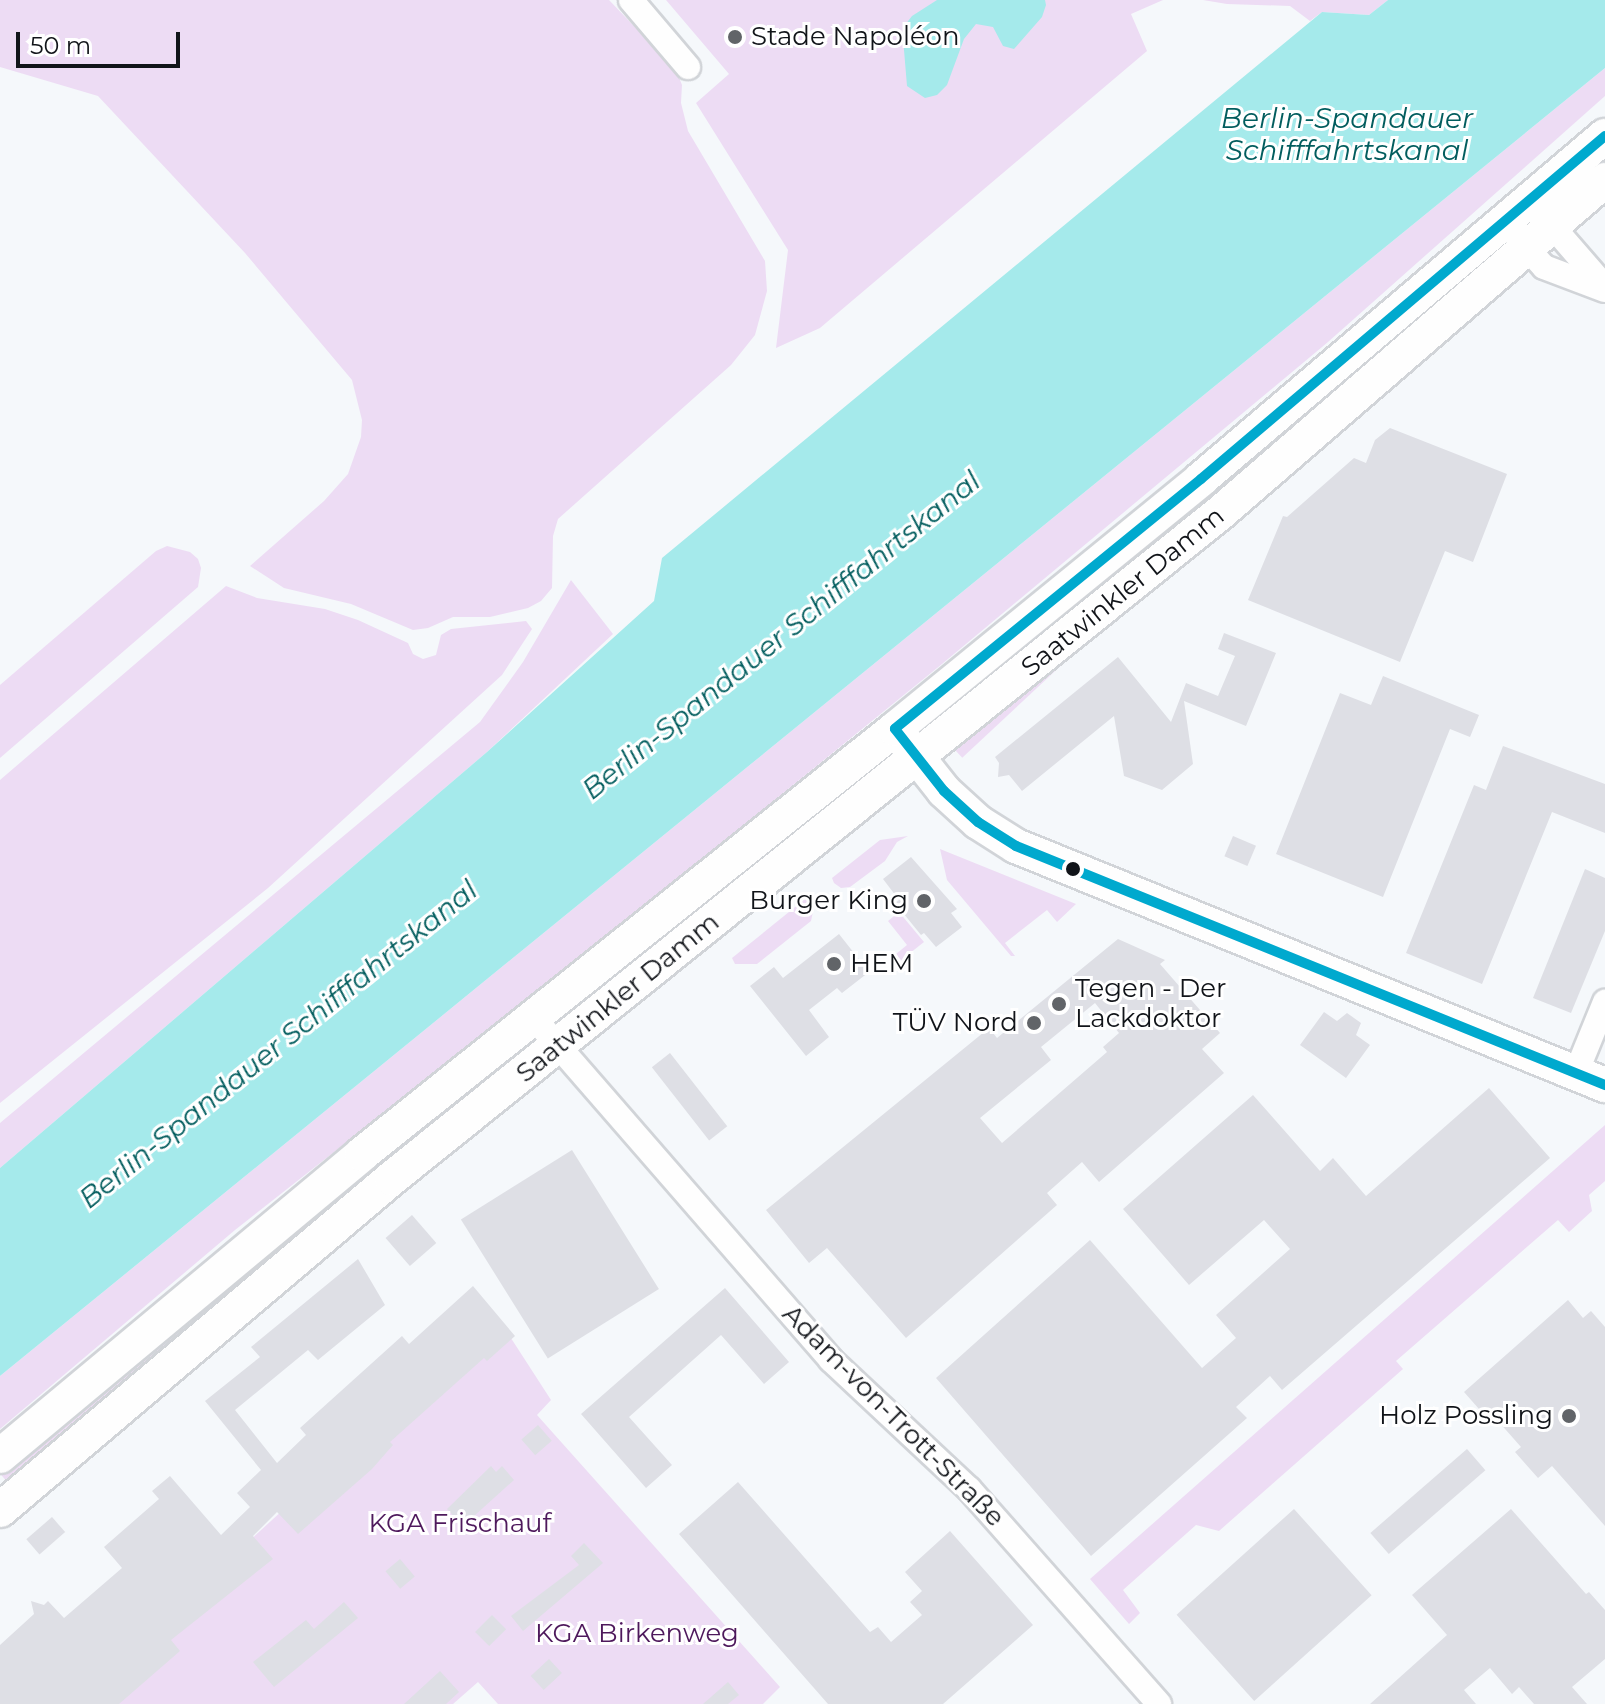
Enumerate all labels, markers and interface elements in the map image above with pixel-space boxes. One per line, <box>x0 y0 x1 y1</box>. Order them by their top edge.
scale bar <box>20 16 184 66</box>
place label: Stade Napoléon <box>751 21 959 53</box>
marker: Stade Napoléon <box>726 28 744 46</box>
text: 50 m <box>30 31 91 60</box>
water label: Berlin-Spandauer Schifffahrtskanal <box>1221 101 1473 167</box>
water label: Berlin-Spandauer Schifffahrtskanal <box>575 464 987 806</box>
street label: Saatwinkler Damm <box>1015 501 1231 683</box>
unlabelled marker <box>1065 861 1081 877</box>
water label: Berlin-Spandauer Schifffahrtskanal <box>72 873 484 1215</box>
place label: Burger King <box>749 885 908 917</box>
marker: Burger King <box>915 892 933 910</box>
street label: Saatwinkler Damm <box>510 907 726 1089</box>
place label: HEM <box>850 948 913 980</box>
marker: HEM <box>825 955 843 973</box>
place label: Tegen - Der Lackdoktor <box>1075 973 1226 1034</box>
marker: Tegen - Der Lackdoktor <box>1050 995 1068 1013</box>
place label: TÜV Nord <box>893 1007 1018 1039</box>
marker: TÜV Nord <box>1025 1014 1043 1032</box>
street label: Adam-von-Trott-Straße <box>776 1299 1010 1533</box>
place label: Holz Possling <box>1379 1400 1553 1432</box>
marker: Holz Possling <box>1560 1407 1578 1425</box>
park label: KGA Frischauf <box>369 1508 551 1540</box>
park label: KGA Birkenweg <box>535 1618 739 1650</box>

